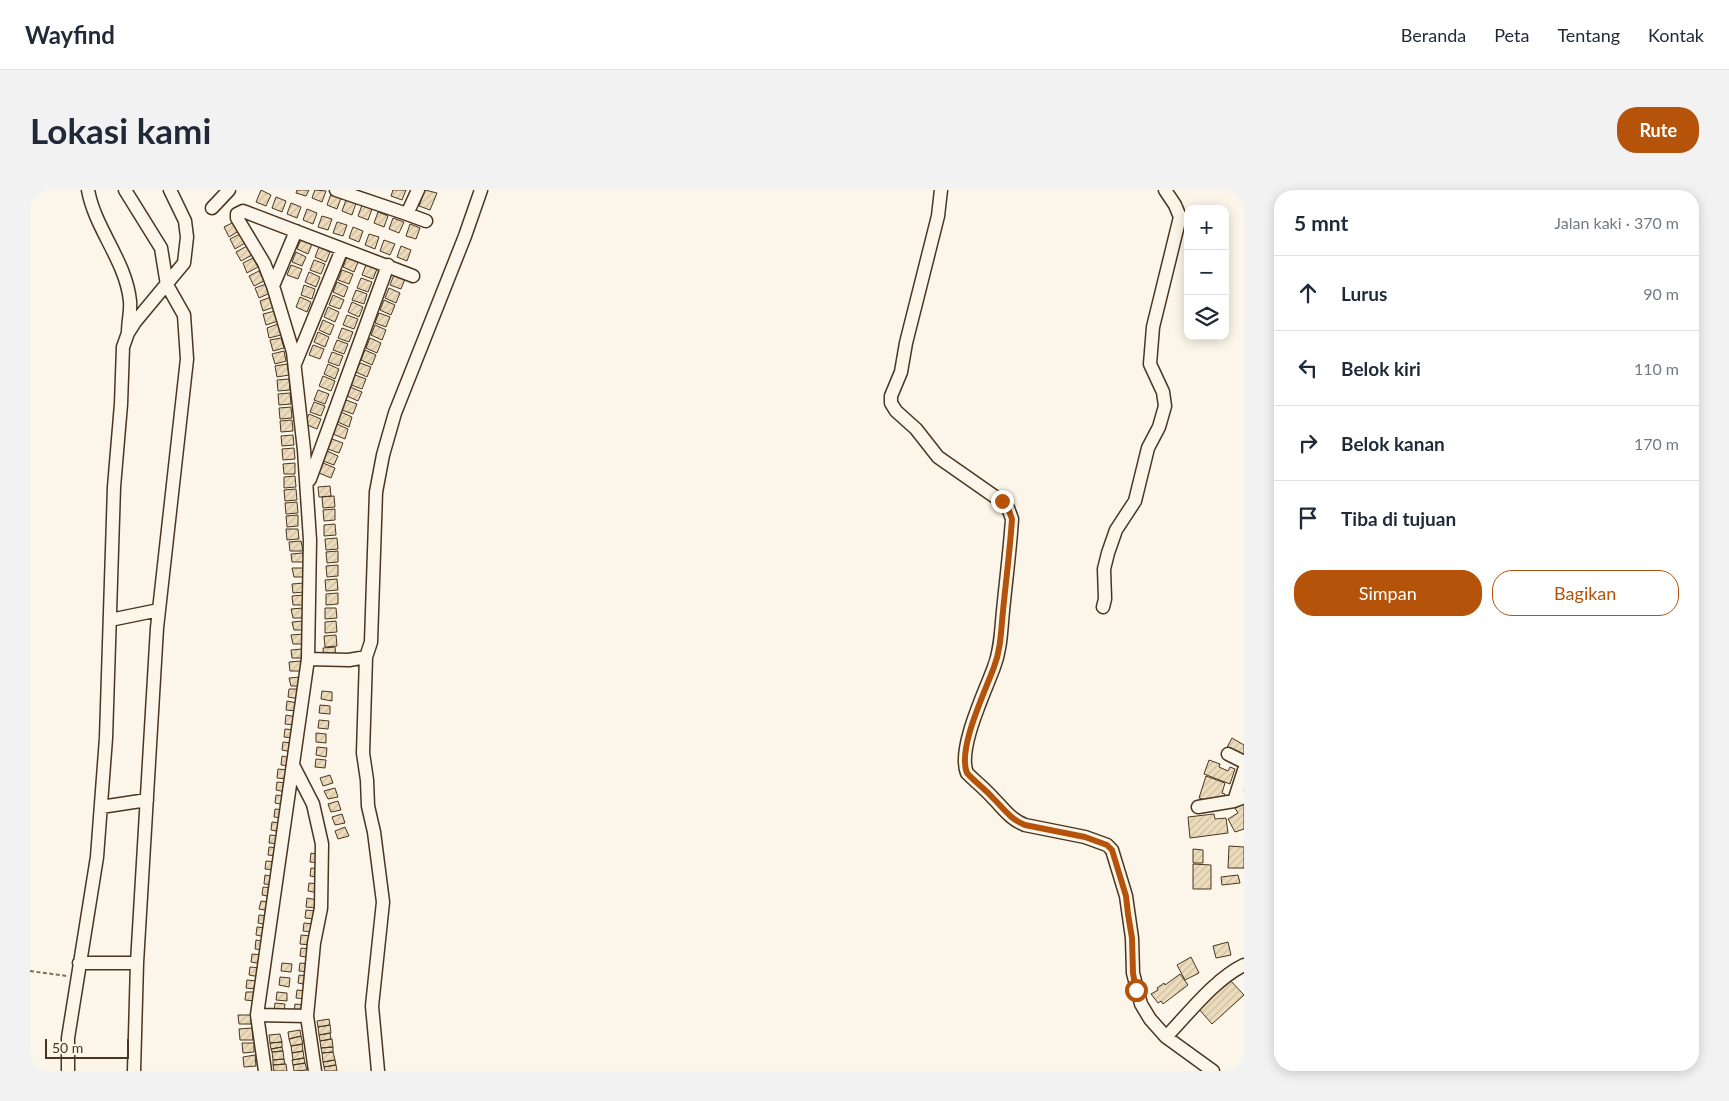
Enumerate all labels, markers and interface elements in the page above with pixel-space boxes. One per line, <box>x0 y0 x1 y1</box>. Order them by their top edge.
text: Wayfind <box>25 20 115 49</box>
text: Beranda <box>1401 24 1466 46</box>
text: Peta <box>1494 24 1529 46</box>
text: Tentang <box>1557 24 1620 46</box>
text: Kontak <box>1648 24 1704 46</box>
button: Rute <box>1617 107 1699 153</box>
text: Lokasi kami <box>30 109 211 151</box>
map controls <box>1184 205 1229 340</box>
button: + <box>1184 205 1229 250</box>
text: 5 mnt <box>1294 210 1348 235</box>
text: Jalan kaki · 370 m <box>1554 213 1679 232</box>
button: − <box>1184 250 1229 295</box>
icon: ahead <box>1294 279 1322 307</box>
text: Lurus <box>1341 282 1387 305</box>
text: 90 m <box>1643 284 1679 303</box>
button: layers <box>1184 295 1229 340</box>
icon: left <box>1294 354 1322 382</box>
text: Belok kiri <box>1341 357 1421 380</box>
text: 110 m <box>1634 359 1679 378</box>
icon: right <box>1294 429 1322 457</box>
text: Belok kanan <box>1341 432 1445 455</box>
text: 170 m <box>1634 434 1679 453</box>
route end <box>991 490 1014 513</box>
icon: arrive <box>1294 504 1322 532</box>
text: Tiba di tujuan <box>1341 507 1456 530</box>
button: Simpan <box>1294 570 1482 616</box>
button: Bagikan <box>1492 570 1679 616</box>
route start <box>1125 979 1148 1002</box>
scale bar <box>45 1036 129 1059</box>
text: 50 m <box>52 1039 83 1056</box>

